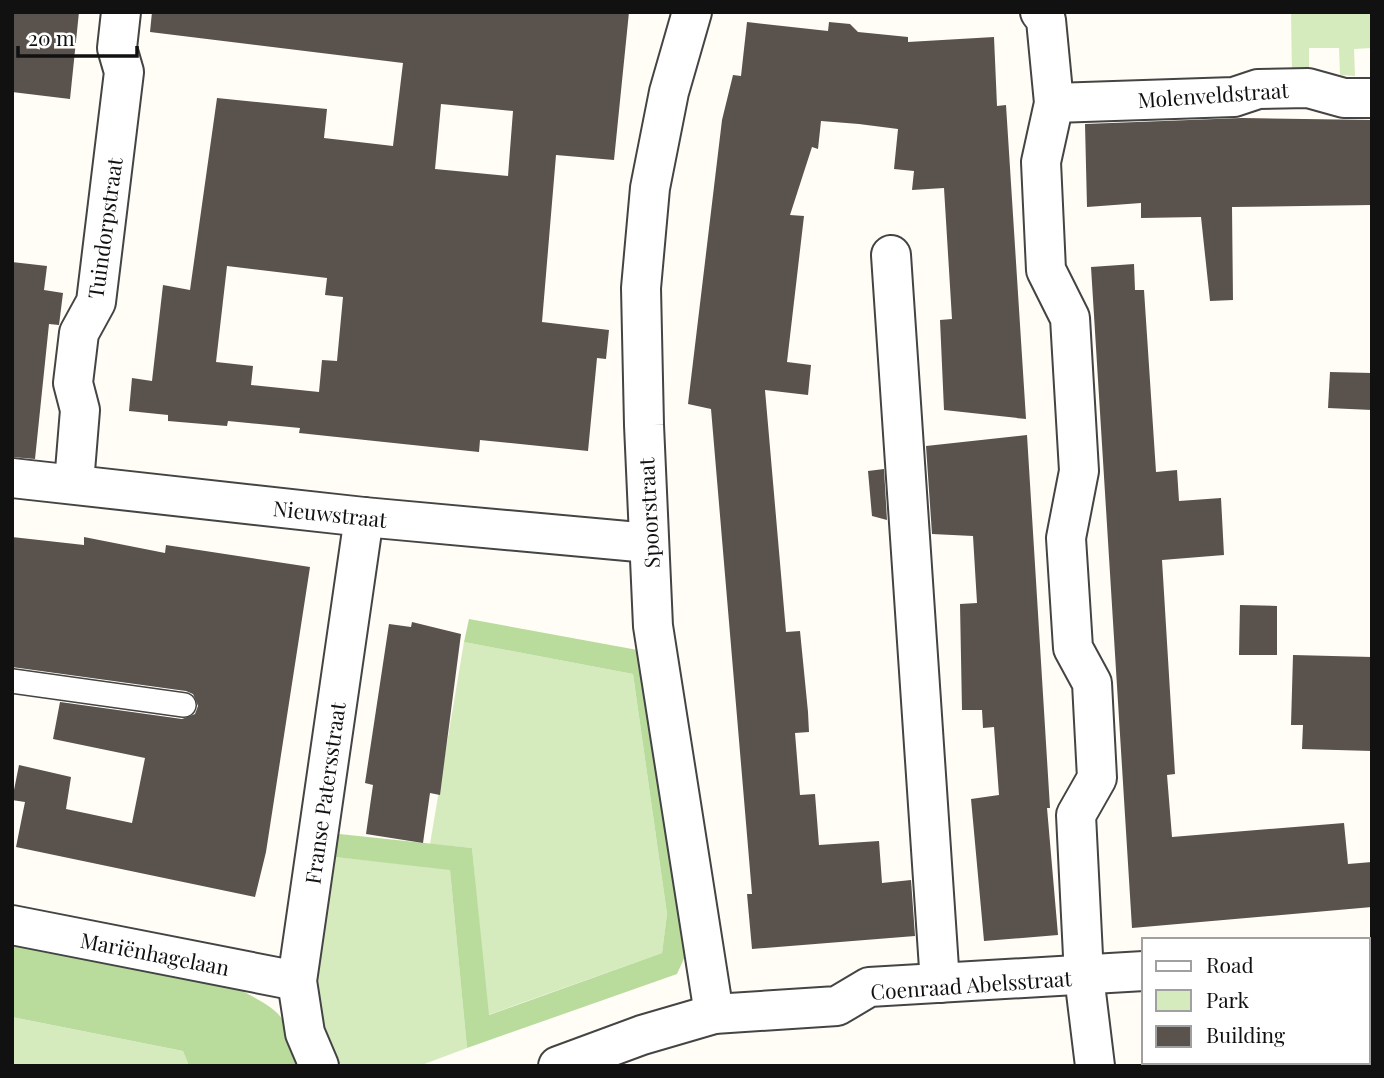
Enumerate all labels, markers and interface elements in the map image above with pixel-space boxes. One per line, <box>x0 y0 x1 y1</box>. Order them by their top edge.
scale bar <box>18 14 136 58</box>
text: 20 m <box>28 23 75 51</box>
street label: Molenveldstraat <box>1137 75 1290 113</box>
street label: Tuindorpstraat <box>80 155 128 300</box>
street label: Spoorstraat <box>631 457 665 569</box>
street label: Nieuwstraat <box>272 493 389 533</box>
street label: Franse Patersstraat <box>297 700 351 886</box>
street label: Mariënhagelaan <box>78 925 232 981</box>
legend <box>1142 938 1370 1064</box>
text: Road <box>1206 950 1254 978</box>
street label: Coenraad Abelsstraat <box>869 963 1073 1005</box>
text: Park <box>1206 985 1250 1013</box>
text: Building <box>1206 1020 1285 1048</box>

